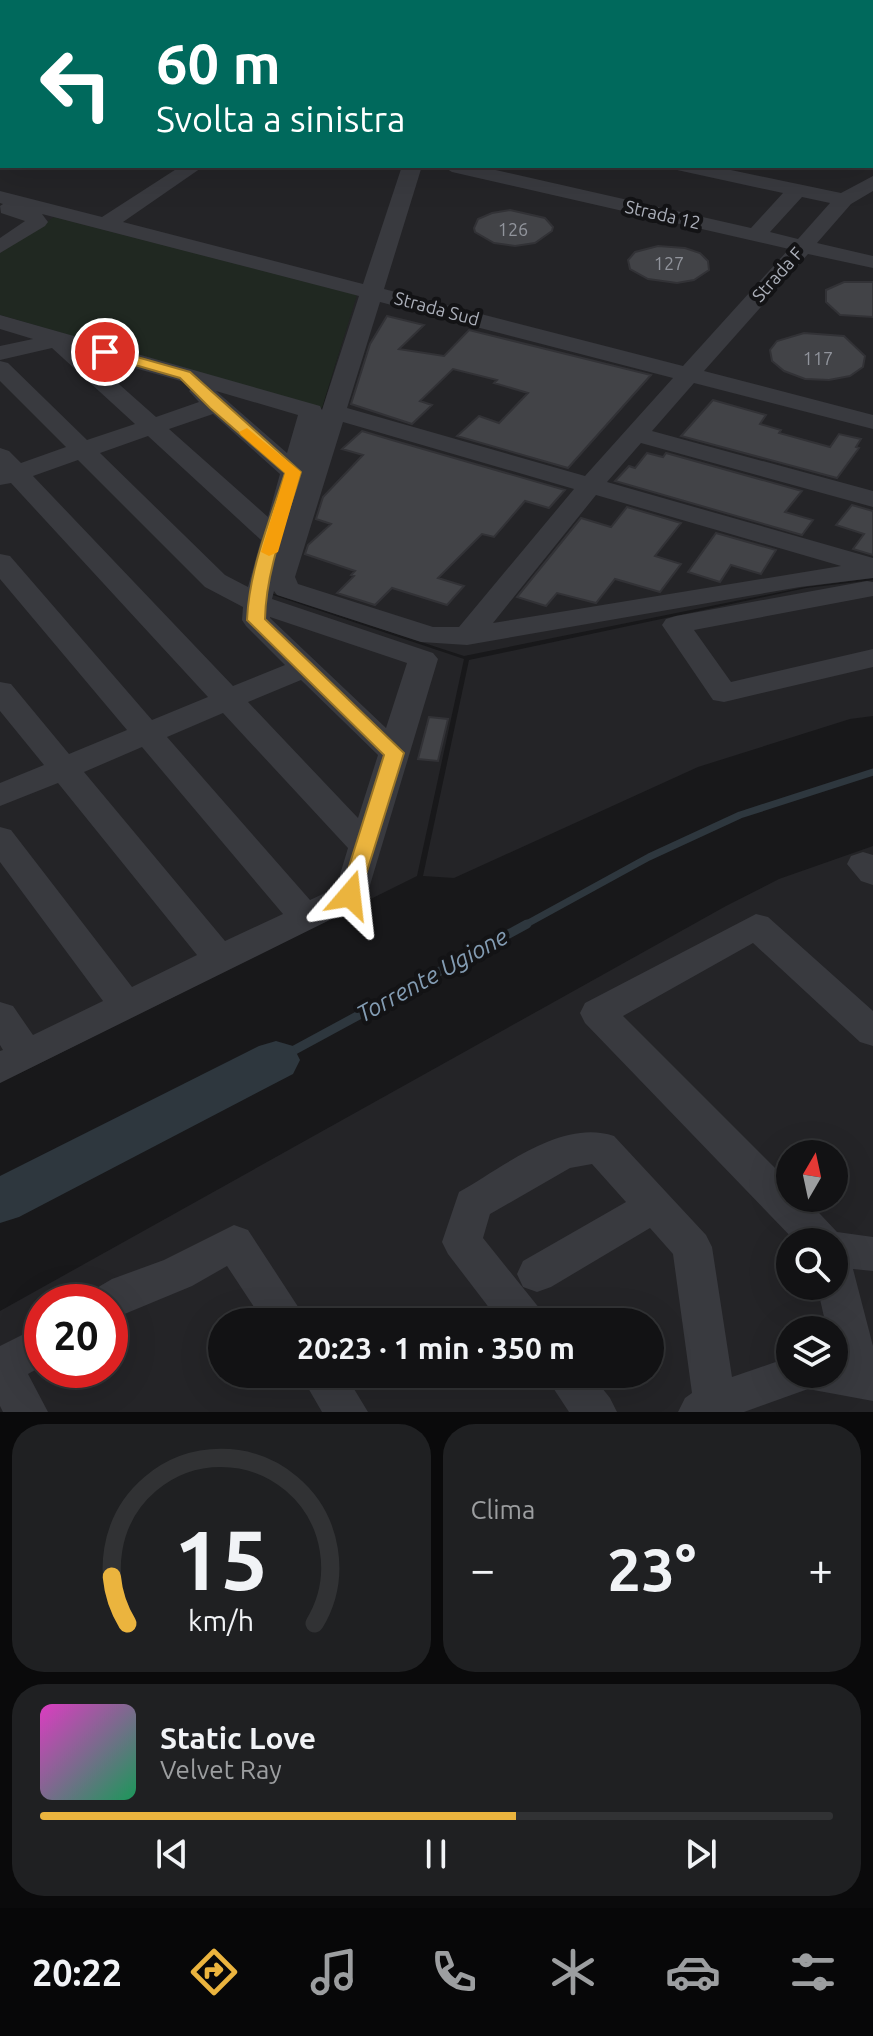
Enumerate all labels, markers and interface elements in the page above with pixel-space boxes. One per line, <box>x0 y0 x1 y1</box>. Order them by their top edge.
icon: left <box>24 32 128 136</box>
text: 60 m <box>156 32 281 95</box>
text: Svolta a sinistra <box>156 98 406 139</box>
street label: Strada 12 <box>623 196 703 232</box>
house number: 126 <box>498 219 528 239</box>
street label: Strada F <box>748 243 806 305</box>
house number: 127 <box>654 253 684 273</box>
street label: Strada Sud <box>393 287 481 329</box>
pin <box>71 318 139 386</box>
icon: arrive <box>83 330 127 374</box>
house number: 117 <box>803 348 833 368</box>
position arrow <box>308 853 392 937</box>
water label: Torrente Ugione <box>352 922 512 1028</box>
north arrow <box>776 1140 848 1212</box>
map controls <box>776 1140 848 1388</box>
button: search <box>776 1228 848 1300</box>
speed limit sign: 20 <box>24 1284 128 1388</box>
button: layers <box>776 1316 848 1388</box>
text: 20:23 · 1 min · 350 m <box>297 1331 575 1365</box>
text: Clima <box>471 1495 535 1524</box>
text: 15 <box>174 1512 268 1606</box>
text: 23° <box>607 1535 696 1602</box>
text: − <box>471 1544 495 1593</box>
text: + <box>808 1544 833 1593</box>
text: km/h <box>188 1604 254 1636</box>
text: Static Love <box>160 1721 316 1755</box>
text: Velvet Ray <box>160 1755 282 1784</box>
icon: previous <box>150 1832 194 1876</box>
icon: pause <box>414 1832 458 1876</box>
icon: next <box>679 1832 723 1876</box>
icon: directions <box>186 1944 242 2000</box>
icon: music <box>306 1944 362 2000</box>
icon: phone <box>426 1944 482 2000</box>
icon: climate <box>545 1944 601 2000</box>
icon: car <box>665 1944 721 2000</box>
icon: filters <box>785 1944 841 2000</box>
text: 20:22 <box>32 1952 122 1993</box>

